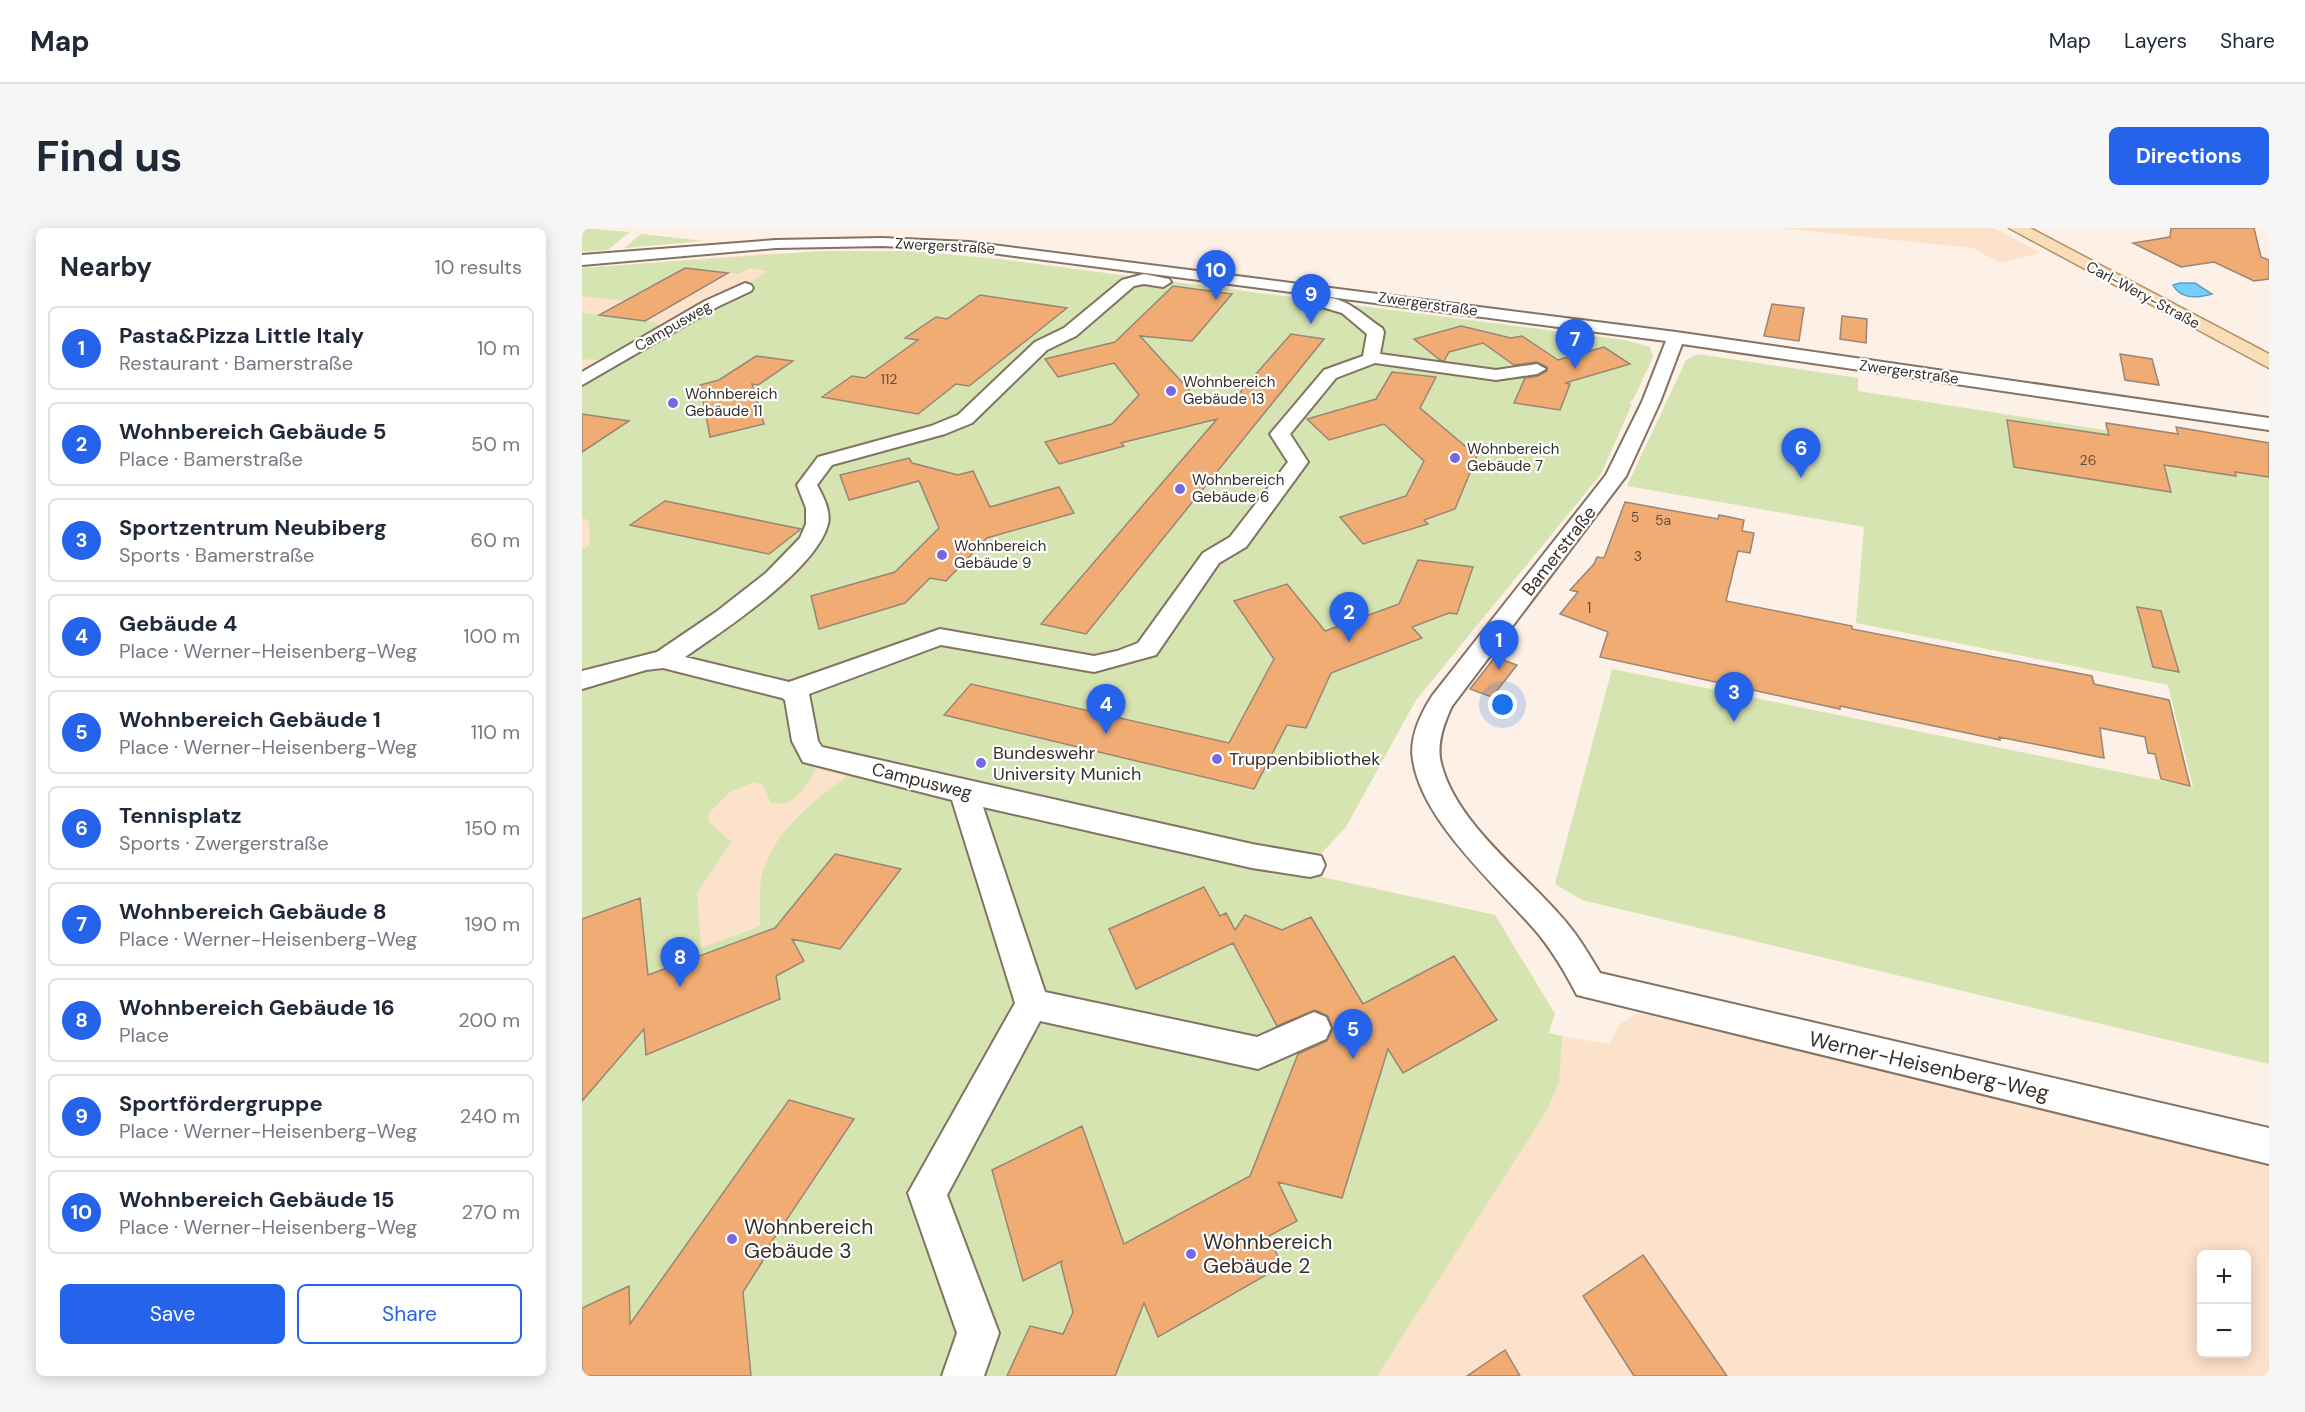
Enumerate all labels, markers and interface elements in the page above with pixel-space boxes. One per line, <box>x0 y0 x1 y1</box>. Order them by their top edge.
text: Map <box>30 23 90 60</box>
text: Map <box>2049 27 2091 55</box>
text: Layers <box>2124 27 2187 55</box>
text: Share <box>2220 27 2275 55</box>
button: Directions <box>2109 127 2269 185</box>
text: Find us <box>36 129 182 184</box>
street label: Zwergerstraße <box>894 233 996 259</box>
text: Nearby <box>60 250 152 284</box>
pin: 10 <box>1196 250 1236 300</box>
text: 10 results <box>435 254 522 280</box>
street label: Carl-Wery-Straße <box>2083 257 2203 333</box>
pin: 9 <box>1292 274 1330 324</box>
street label: Zwergerstraße <box>1377 287 1479 321</box>
street label: Campusweg <box>631 296 715 356</box>
pin: 7 <box>1556 320 1594 369</box>
text: Pasta&Pizza Little Italy <box>119 321 364 350</box>
text: 1 <box>78 335 85 361</box>
text: 10 m <box>477 335 520 361</box>
text: Restaurant · Bamerstraße <box>119 350 353 376</box>
street label: Zwergerstraße <box>1858 355 1960 389</box>
house number: 112 <box>881 370 897 388</box>
place label: Wohnbereich Gebäude 13 <box>1183 372 1275 409</box>
place label: Wohnbereich Gebäude 11 <box>685 384 777 421</box>
marker: Wohnbereich Gebäude 13 <box>1164 384 1178 398</box>
marker: Wohnbereich Gebäude 11 <box>666 396 680 410</box>
text: Wohnbereich Gebäude 5 <box>119 417 386 446</box>
pin: 6 <box>1782 428 1820 478</box>
text: 2 <box>76 431 87 457</box>
text: 50 m <box>471 431 520 457</box>
place label: Wohnbereich Gebäude 7 <box>1467 439 1559 476</box>
text: Place · Bamerstraße <box>119 446 303 472</box>
marker: Wohnbereich Gebäude 7 <box>1448 451 1462 465</box>
house number: 26 <box>2080 451 2096 469</box>
place label: Wohnbereich Gebäude 6 <box>1192 470 1284 507</box>
marker: Wohnbereich Gebäude 6 <box>1173 482 1187 496</box>
street label: Bamerstraße <box>1516 501 1602 601</box>
house number: 5 <box>1631 508 1639 526</box>
house number: 5a <box>1655 511 1671 529</box>
text: Sportzentrum Neubiberg <box>119 513 387 542</box>
text: 3 <box>75 527 88 553</box>
text: 60 m <box>471 527 520 553</box>
place label: Wohnbereich Gebäude 9 <box>954 536 1046 573</box>
text: Sports · Bamerstraße <box>119 542 314 568</box>
house number: 3 <box>1634 547 1642 565</box>
marker: Wohnbereich Gebäude 9 <box>935 548 949 562</box>
pin: 2 <box>1330 592 1368 642</box>
house number: 1 <box>1587 598 1591 618</box>
text: Gebäude 4 <box>119 609 237 638</box>
pin: 1 <box>1480 620 1518 670</box>
text: 4 <box>75 623 88 649</box>
text: 100 m <box>463 623 520 649</box>
text: Place · Werner-Heisenberg-Weg <box>119 638 417 664</box>
pin: 3 <box>1714 672 1754 722</box>
pin: 4 <box>1086 684 1126 734</box>
your location <box>1488 690 1517 719</box>
text: Wohnbereich Gebäude 1 <box>119 705 381 734</box>
text: 5 <box>75 719 88 745</box>
text: 110 m <box>471 719 520 745</box>
text: Place · Werner-Heisenberg-Weg <box>119 734 417 760</box>
place label: Bundeswehr University Munich <box>993 741 1141 786</box>
place label: Truppenbibliothek <box>1229 747 1380 771</box>
marker: Truppenbibliothek <box>1210 752 1224 766</box>
marker: Bundeswehr University Munich <box>974 756 988 770</box>
street label: Campusweg <box>869 757 975 805</box>
text: Tennisplatz <box>119 801 242 830</box>
text: 6 <box>75 815 88 841</box>
text: 150 m <box>465 815 520 841</box>
text: Sports · Zwergerstraße <box>119 830 329 856</box>
text: Wohnbereich Gebäude 8 <box>119 897 387 926</box>
text: 7 <box>76 911 87 937</box>
text: 190 m <box>464 911 520 937</box>
text: Place · Werner-Heisenberg-Weg <box>119 926 417 952</box>
pin: 8 <box>660 938 700 987</box>
text: Wohnbereich Gebäude 16 <box>119 993 395 1022</box>
text: 8 <box>75 1007 88 1033</box>
text: 200 m <box>458 1007 520 1033</box>
pin: 5 <box>1334 1010 1372 1059</box>
text: Place <box>119 1022 169 1048</box>
street label: Werner-Heisenberg-Weg <box>1806 1025 2052 1107</box>
text: Sportfördergruppe <box>119 1089 323 1118</box>
text: 9 <box>75 1103 88 1129</box>
text: 240 m <box>460 1103 520 1129</box>
text: Place · Werner-Heisenberg-Weg <box>119 1118 417 1144</box>
text: Wohnbereich Gebäude 15 <box>119 1185 394 1214</box>
text: 10 <box>71 1199 92 1225</box>
text: 270 m <box>462 1199 520 1225</box>
place label: Wohnbereich Gebäude 3 <box>744 1213 873 1265</box>
text: Place · Werner-Heisenberg-Weg <box>119 1214 417 1240</box>
place label: Wohnbereich Gebäude 2 <box>1203 1228 1332 1280</box>
marker: Wohnbereich Gebäude 3 <box>725 1232 739 1246</box>
marker: Wohnbereich Gebäude 2 <box>1184 1247 1198 1261</box>
map controls <box>2197 1250 2251 1358</box>
button: + <box>2197 1250 2251 1304</box>
button: Save <box>60 1284 285 1344</box>
button: Share <box>297 1284 522 1344</box>
button: − <box>2197 1304 2251 1358</box>

